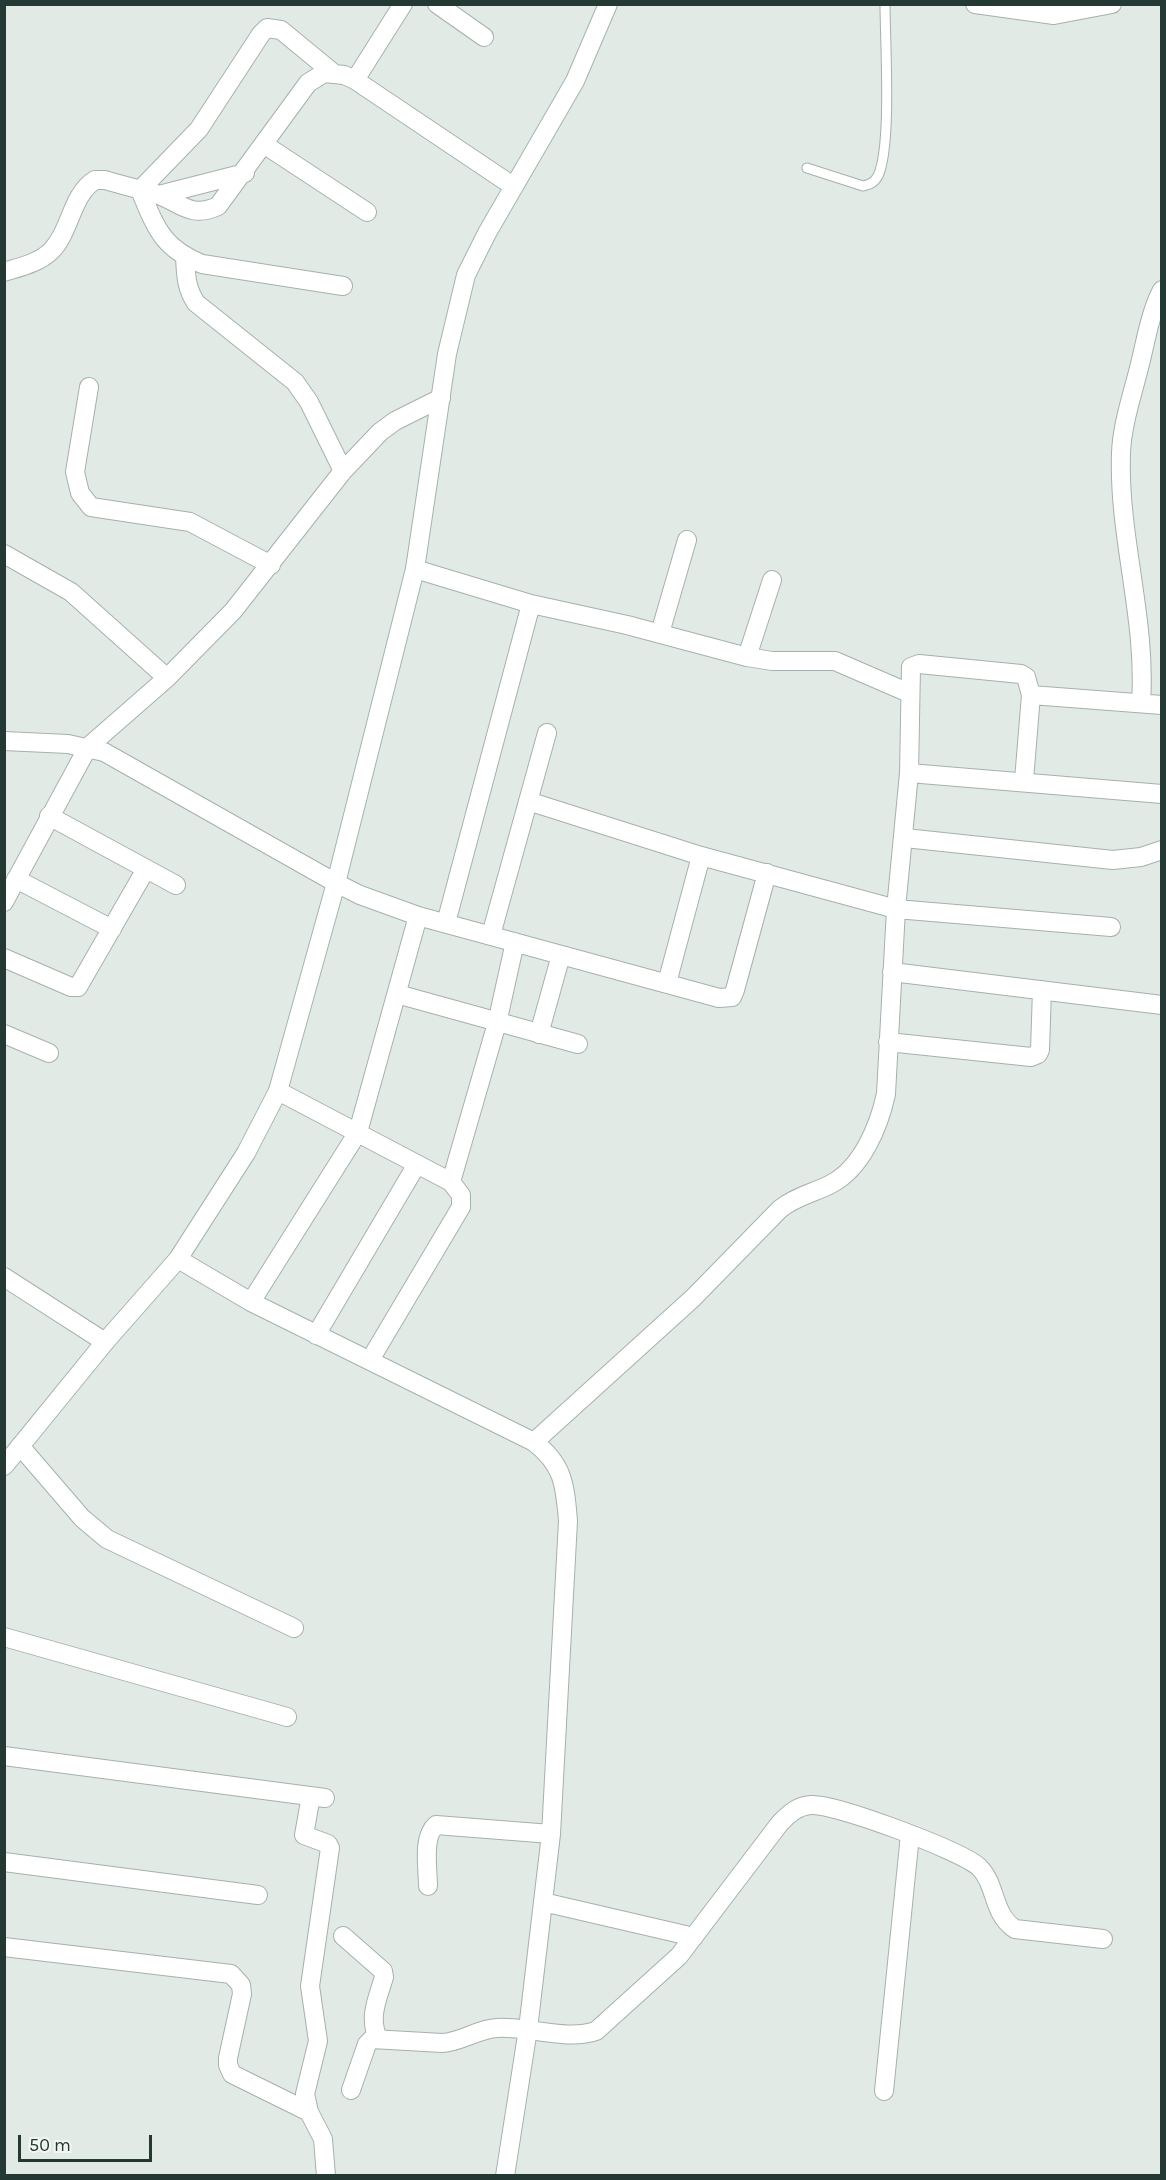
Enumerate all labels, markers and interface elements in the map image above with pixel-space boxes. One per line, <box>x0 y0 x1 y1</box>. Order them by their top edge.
scale bar <box>21 2123 154 2161</box>
text: 50 m <box>29 2134 71 2156</box>

